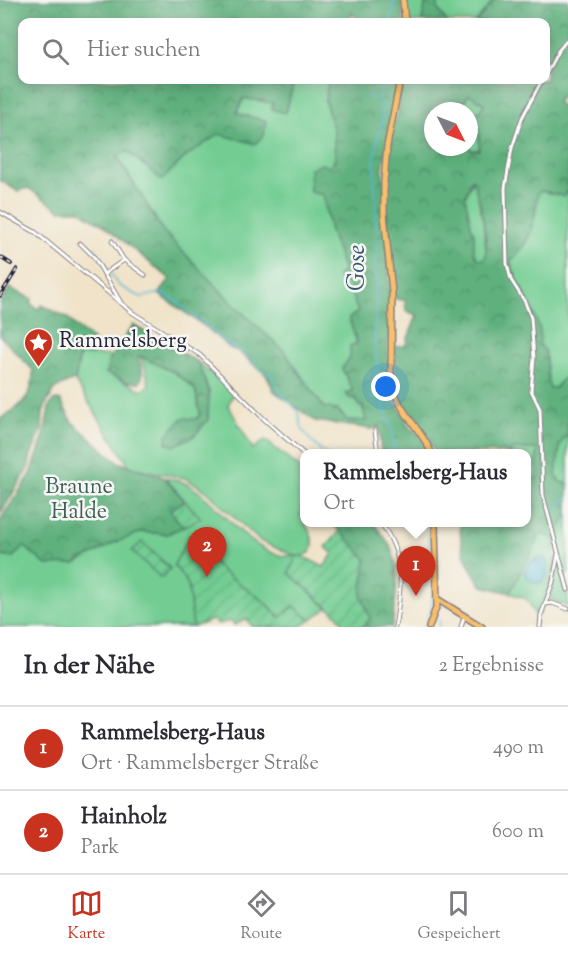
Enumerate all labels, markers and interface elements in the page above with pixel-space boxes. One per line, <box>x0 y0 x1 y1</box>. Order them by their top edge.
search box <box>18 18 550 84</box>
icon: search <box>39 35 72 68</box>
text: Hier suchen <box>87 35 201 67</box>
north arrow <box>424 102 478 156</box>
water label: Gose <box>341 245 375 291</box>
place icon: Rammelsberg <box>22 326 54 368</box>
place label: Rammelsberg <box>59 326 187 358</box>
your location <box>371 372 400 401</box>
popup <box>300 449 531 527</box>
text: Rammelsberg-Haus <box>323 458 508 490</box>
park label: Braune Halde <box>45 472 113 529</box>
text: Ort <box>323 490 355 519</box>
pin: 2 <box>188 528 226 577</box>
pin: 1 <box>396 546 436 596</box>
text: In der Nähe <box>24 648 155 685</box>
text: 2 Ergebnisse <box>439 652 544 681</box>
text: Rammelsberg-Haus <box>81 718 265 750</box>
text: 1 <box>40 734 47 763</box>
text: 490 m <box>493 734 544 763</box>
text: Ort · Rammelsberger Straße <box>81 750 319 779</box>
text: Hainholz <box>81 802 167 834</box>
text: 2 <box>39 818 48 847</box>
text: 600 m <box>492 818 544 847</box>
text: Park <box>81 834 119 863</box>
tab: Karte <box>68 887 105 946</box>
tab: Route <box>240 887 282 946</box>
tab: Gespeichert <box>417 887 500 946</box>

